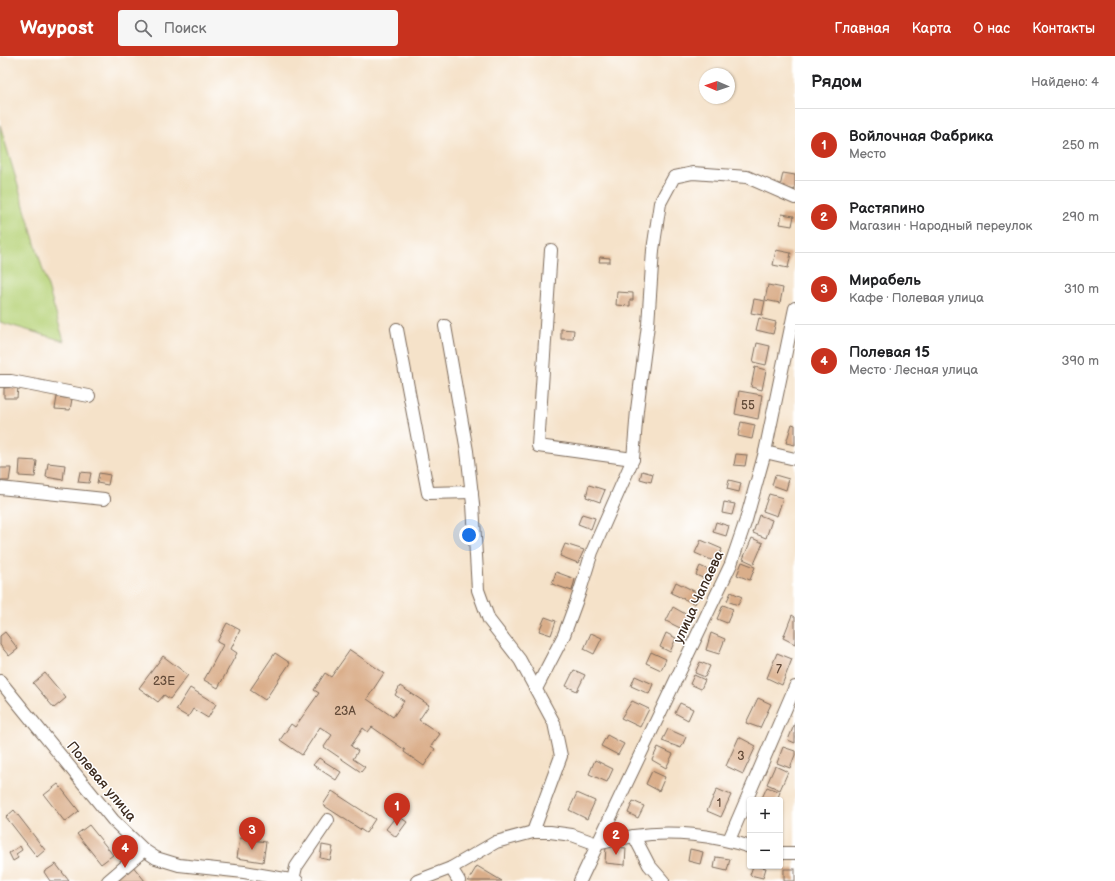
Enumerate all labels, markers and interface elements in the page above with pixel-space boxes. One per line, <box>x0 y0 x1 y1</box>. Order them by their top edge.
search box <box>118 10 398 46</box>
text: Waypost <box>20 17 94 40</box>
icon: search <box>132 17 154 39</box>
text: Поиск <box>164 19 206 38</box>
text: Главная <box>835 20 890 37</box>
text: Карта <box>912 20 951 37</box>
text: О нас <box>973 20 1010 37</box>
text: Контакты <box>1032 20 1095 37</box>
north arrow <box>699 68 735 104</box>
text: Рядом <box>811 72 862 92</box>
text: Найдено: 4 <box>1031 74 1099 90</box>
text: Войлочная Фабрика <box>849 127 993 146</box>
text: 1 <box>821 137 827 153</box>
text: 250 m <box>1062 137 1099 153</box>
text: Место <box>849 146 886 162</box>
text: Растяпино <box>849 199 925 218</box>
text: 2 <box>820 209 828 225</box>
text: 290 m <box>1062 209 1099 225</box>
text: Магазин · Народный переулок <box>849 218 1032 234</box>
text: Мирабель <box>849 271 921 290</box>
text: 3 <box>820 281 828 297</box>
text: 310 m <box>1064 281 1099 297</box>
text: Кафе · Полевая улица <box>849 290 984 306</box>
text: Полевая 15 <box>849 343 930 362</box>
text: 4 <box>820 353 828 369</box>
text: 390 m <box>1062 353 1099 369</box>
text: Место · Лесная улица <box>849 362 978 378</box>
house number: 55 <box>741 398 755 413</box>
your location <box>459 525 479 545</box>
street label: улица Чапаева <box>670 548 728 646</box>
house number: 7 <box>776 662 782 677</box>
house number: 23Е <box>153 674 175 689</box>
house number: 23А <box>334 704 356 719</box>
street label: Полевая улица <box>63 738 141 825</box>
house number: 3 <box>737 749 745 764</box>
pin: 1 <box>384 793 410 826</box>
house number: 1 <box>717 796 721 811</box>
map controls <box>747 797 783 869</box>
button: + <box>747 797 783 833</box>
pin: 3 <box>239 817 265 850</box>
pin: 2 <box>603 822 629 855</box>
button: − <box>747 833 783 869</box>
pin: 4 <box>112 835 138 868</box>

